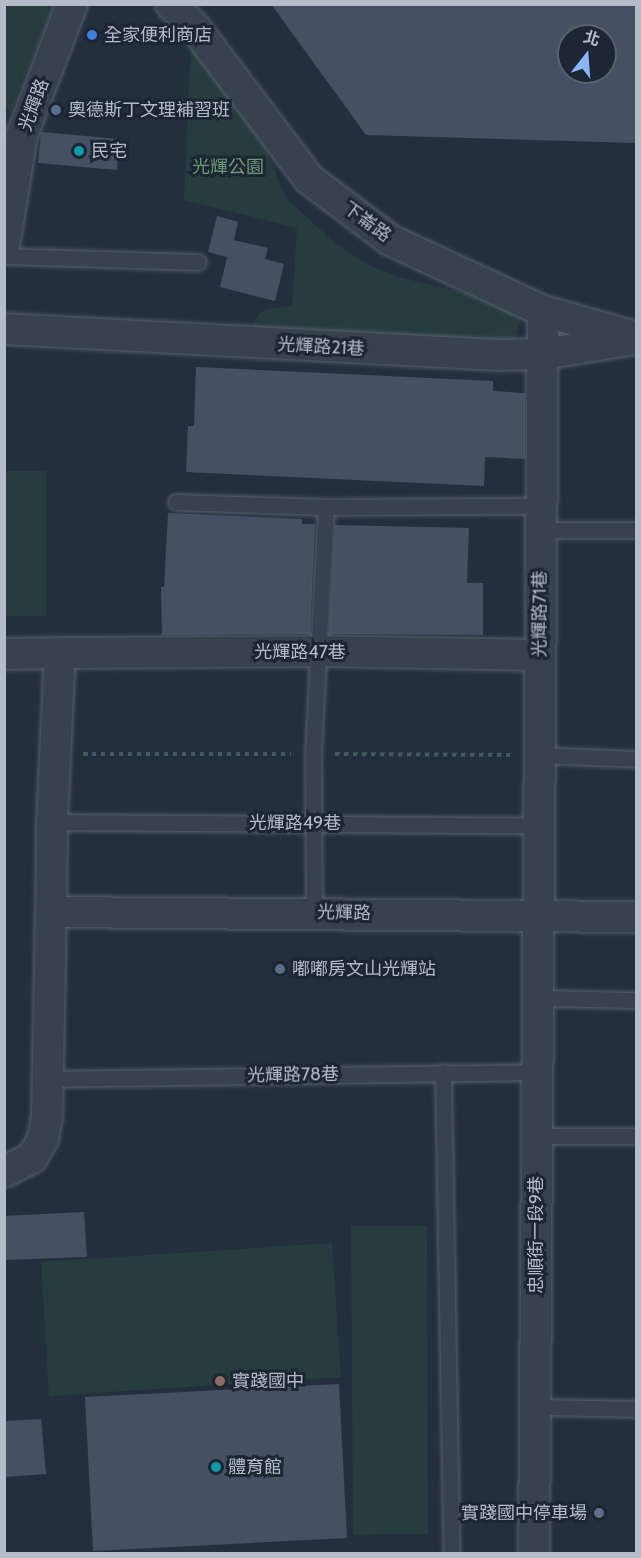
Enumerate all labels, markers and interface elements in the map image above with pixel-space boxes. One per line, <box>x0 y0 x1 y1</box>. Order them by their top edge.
place label: 全家便利商店 <box>104 24 212 46</box>
north arrow <box>557 24 617 84</box>
text: 北 <box>581 27 602 50</box>
marker: 全家便利商店 <box>85 28 99 42</box>
street label: 光輝路 <box>15 76 53 134</box>
place label: 奧德斯丁文理補習班 <box>68 99 230 121</box>
marker: 奧德斯丁文理補習班 <box>49 103 63 117</box>
place label: 民宅 <box>91 140 127 162</box>
marker: 民宅 <box>72 144 86 158</box>
park label: 光輝公園 <box>192 156 264 178</box>
street label: 下崙路 <box>339 197 395 247</box>
street label: 光輝路21巷 <box>277 334 365 360</box>
street label: 光輝路71巷 <box>529 571 551 657</box>
street label: 光輝路47巷 <box>254 641 346 663</box>
street label: 光輝路49巷 <box>249 812 341 834</box>
street label: 光輝路 <box>317 902 371 924</box>
place label: 嘟嘟房文山光輝站 <box>292 958 436 980</box>
marker: 嘟嘟房文山光輝站 <box>273 962 287 976</box>
street label: 光輝路78巷 <box>247 1063 339 1087</box>
street label: 忠順街一段9巷 <box>525 1176 547 1294</box>
place label: 實踐國中 <box>232 1370 304 1392</box>
marker: 實踐國中 <box>213 1374 227 1388</box>
place label: 體育館 <box>228 1456 282 1478</box>
marker: 體育館 <box>209 1460 223 1474</box>
place label: 實踐國中停車場 <box>461 1502 587 1524</box>
marker: 實踐國中停車場 <box>592 1506 606 1520</box>

